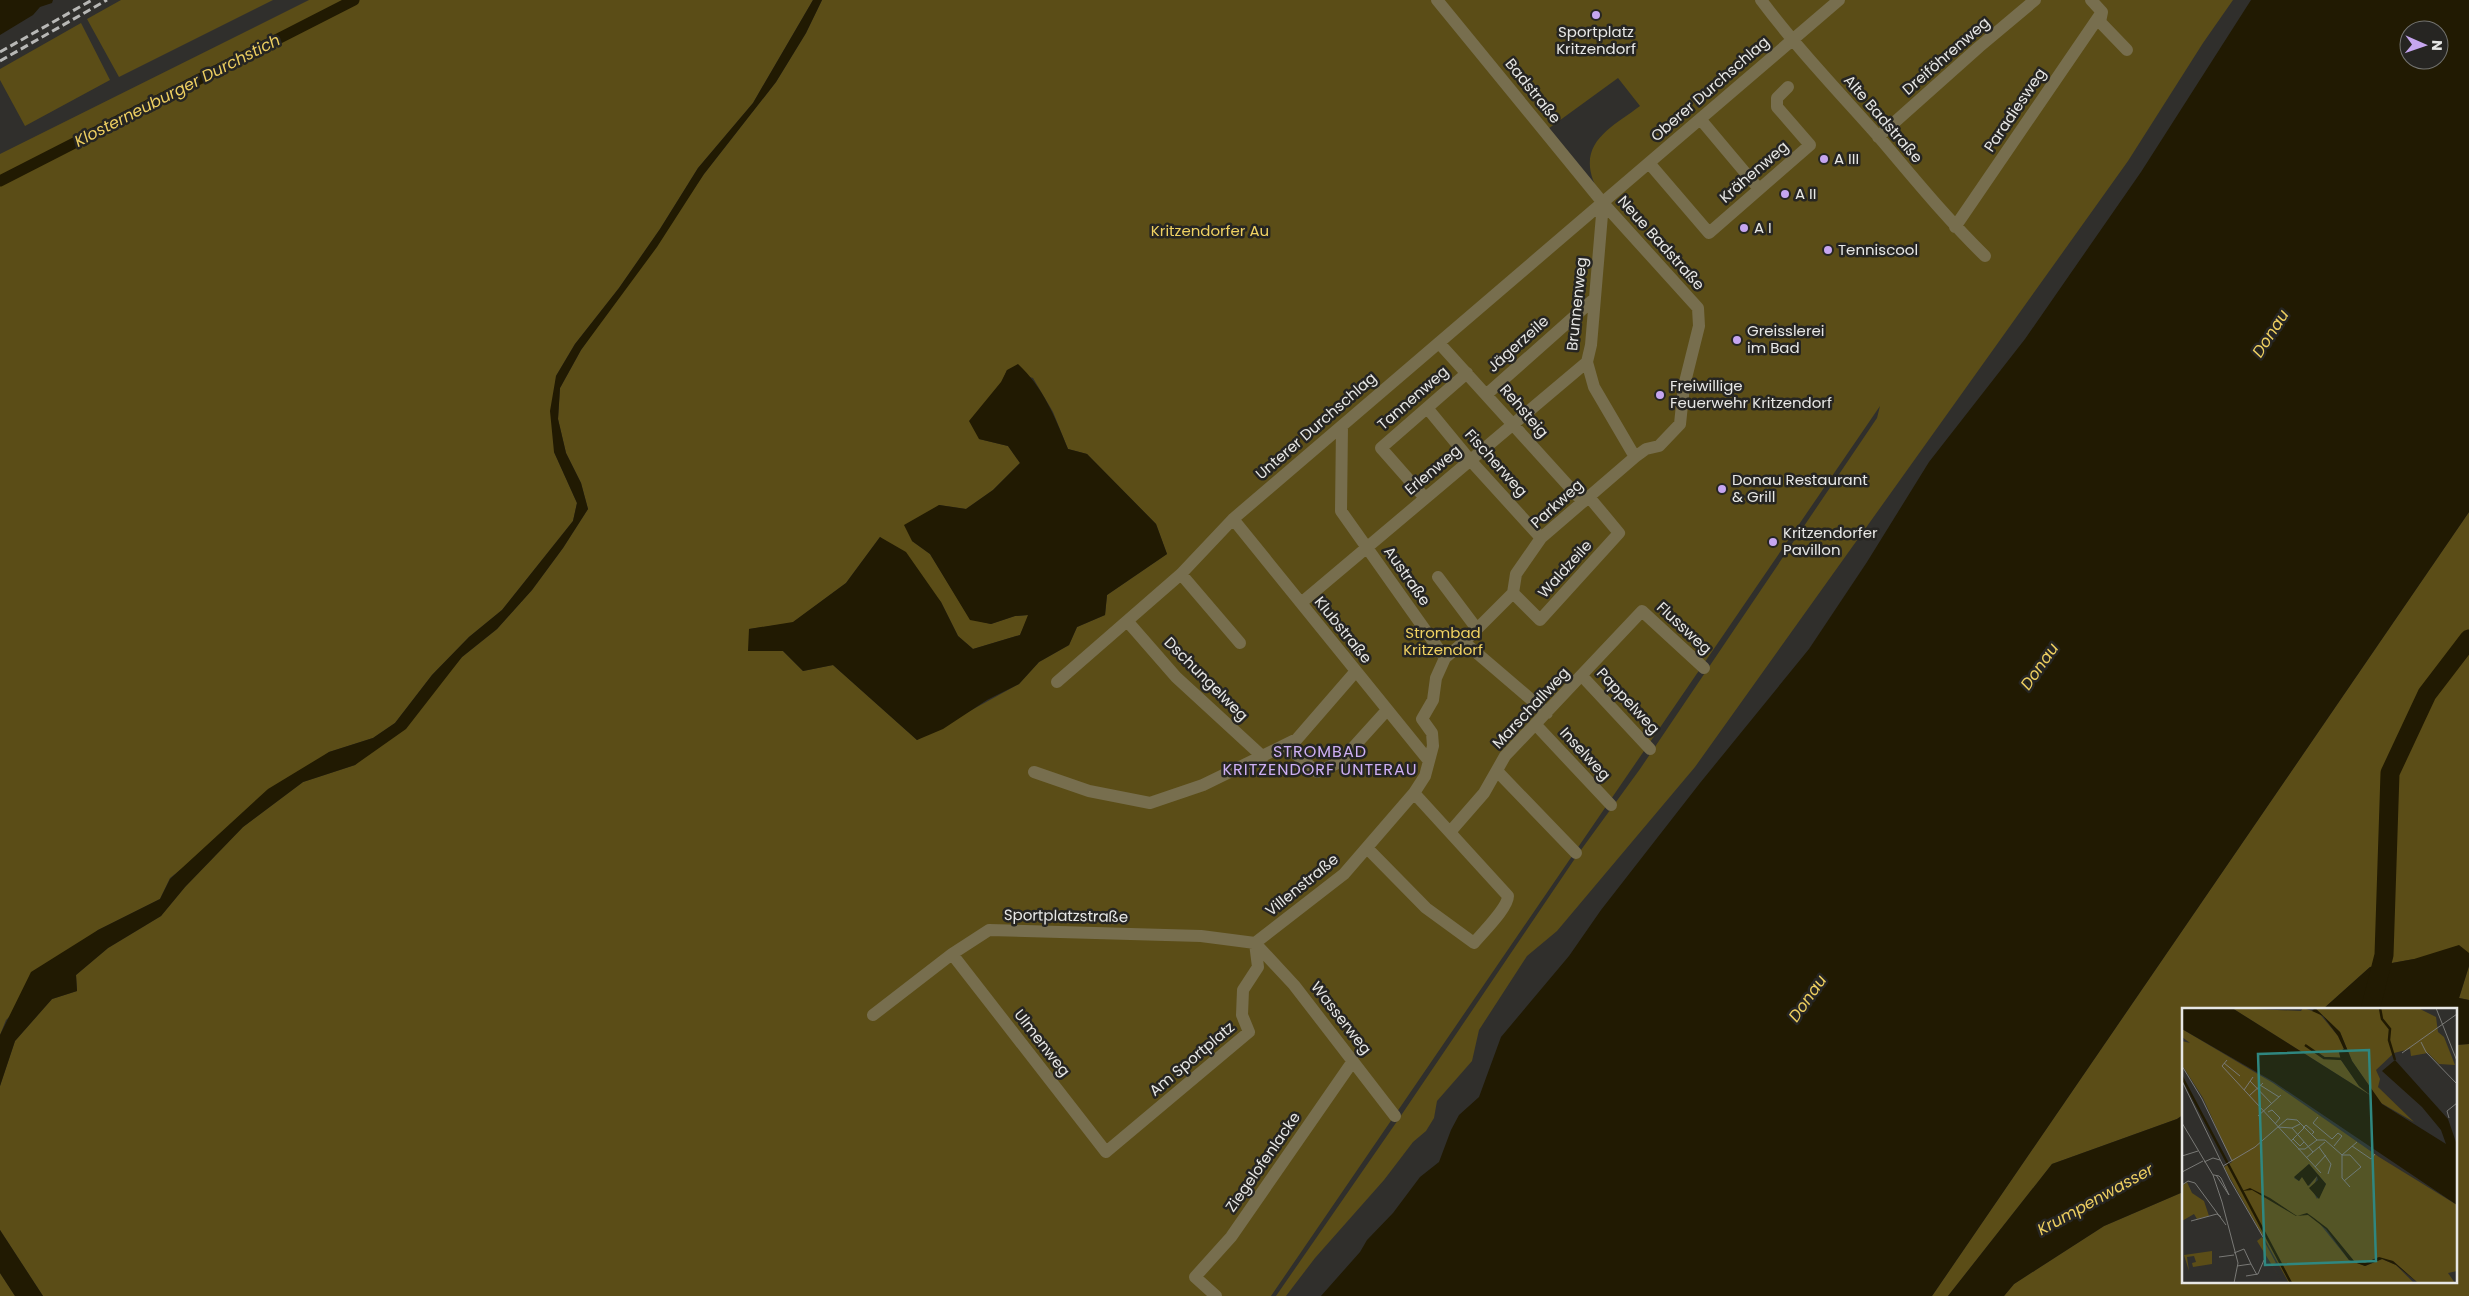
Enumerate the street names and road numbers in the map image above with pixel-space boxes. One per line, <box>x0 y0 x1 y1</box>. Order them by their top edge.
street label: Dreiföhrenweg <box>1897 12 1994 99</box>
street label: Oberer Durchschlag <box>1646 31 1773 146</box>
street label: Badstraße <box>1501 54 1566 128</box>
street label: Paradiesweg <box>1979 64 2050 156</box>
street label: Alte Badstraße <box>1839 70 1928 167</box>
street label: Krähenweg <box>1715 136 1793 207</box>
street label: Neue Badstraße <box>1613 191 1710 295</box>
street label: Brunnenweg <box>1561 256 1592 352</box>
street label: Jägerzeile <box>1482 310 1553 377</box>
street label: Tannenweg <box>1373 361 1453 434</box>
street label: Unterer Durchschlag <box>1251 367 1381 484</box>
street label: Rehsteig <box>1495 379 1553 442</box>
street label: Fischerweg <box>1460 424 1532 501</box>
street label: Erlenweg <box>1400 440 1465 499</box>
street label: Parkweg <box>1526 474 1587 533</box>
street label: Waldzeile <box>1533 535 1596 602</box>
street label: Austraße <box>1379 542 1436 610</box>
street label: Klubstraße <box>1310 592 1377 668</box>
street label: Flussweg <box>1652 597 1716 659</box>
street label: Dschungelweg <box>1160 632 1253 725</box>
street label: Marschallweg <box>1487 662 1574 753</box>
street label: Pappelweg <box>1592 663 1665 738</box>
street label: Inselweg <box>1555 722 1616 785</box>
street label: Villenstraße <box>1261 849 1343 921</box>
street label: Sportplatzstraße <box>1004 904 1128 927</box>
street label: Wasserweg <box>1306 977 1376 1058</box>
street label: Ulmenweg <box>1010 1005 1075 1081</box>
street label: Am Sportplatz <box>1145 1017 1239 1101</box>
street label: Ziegelofenlacke <box>1220 1108 1305 1216</box>

